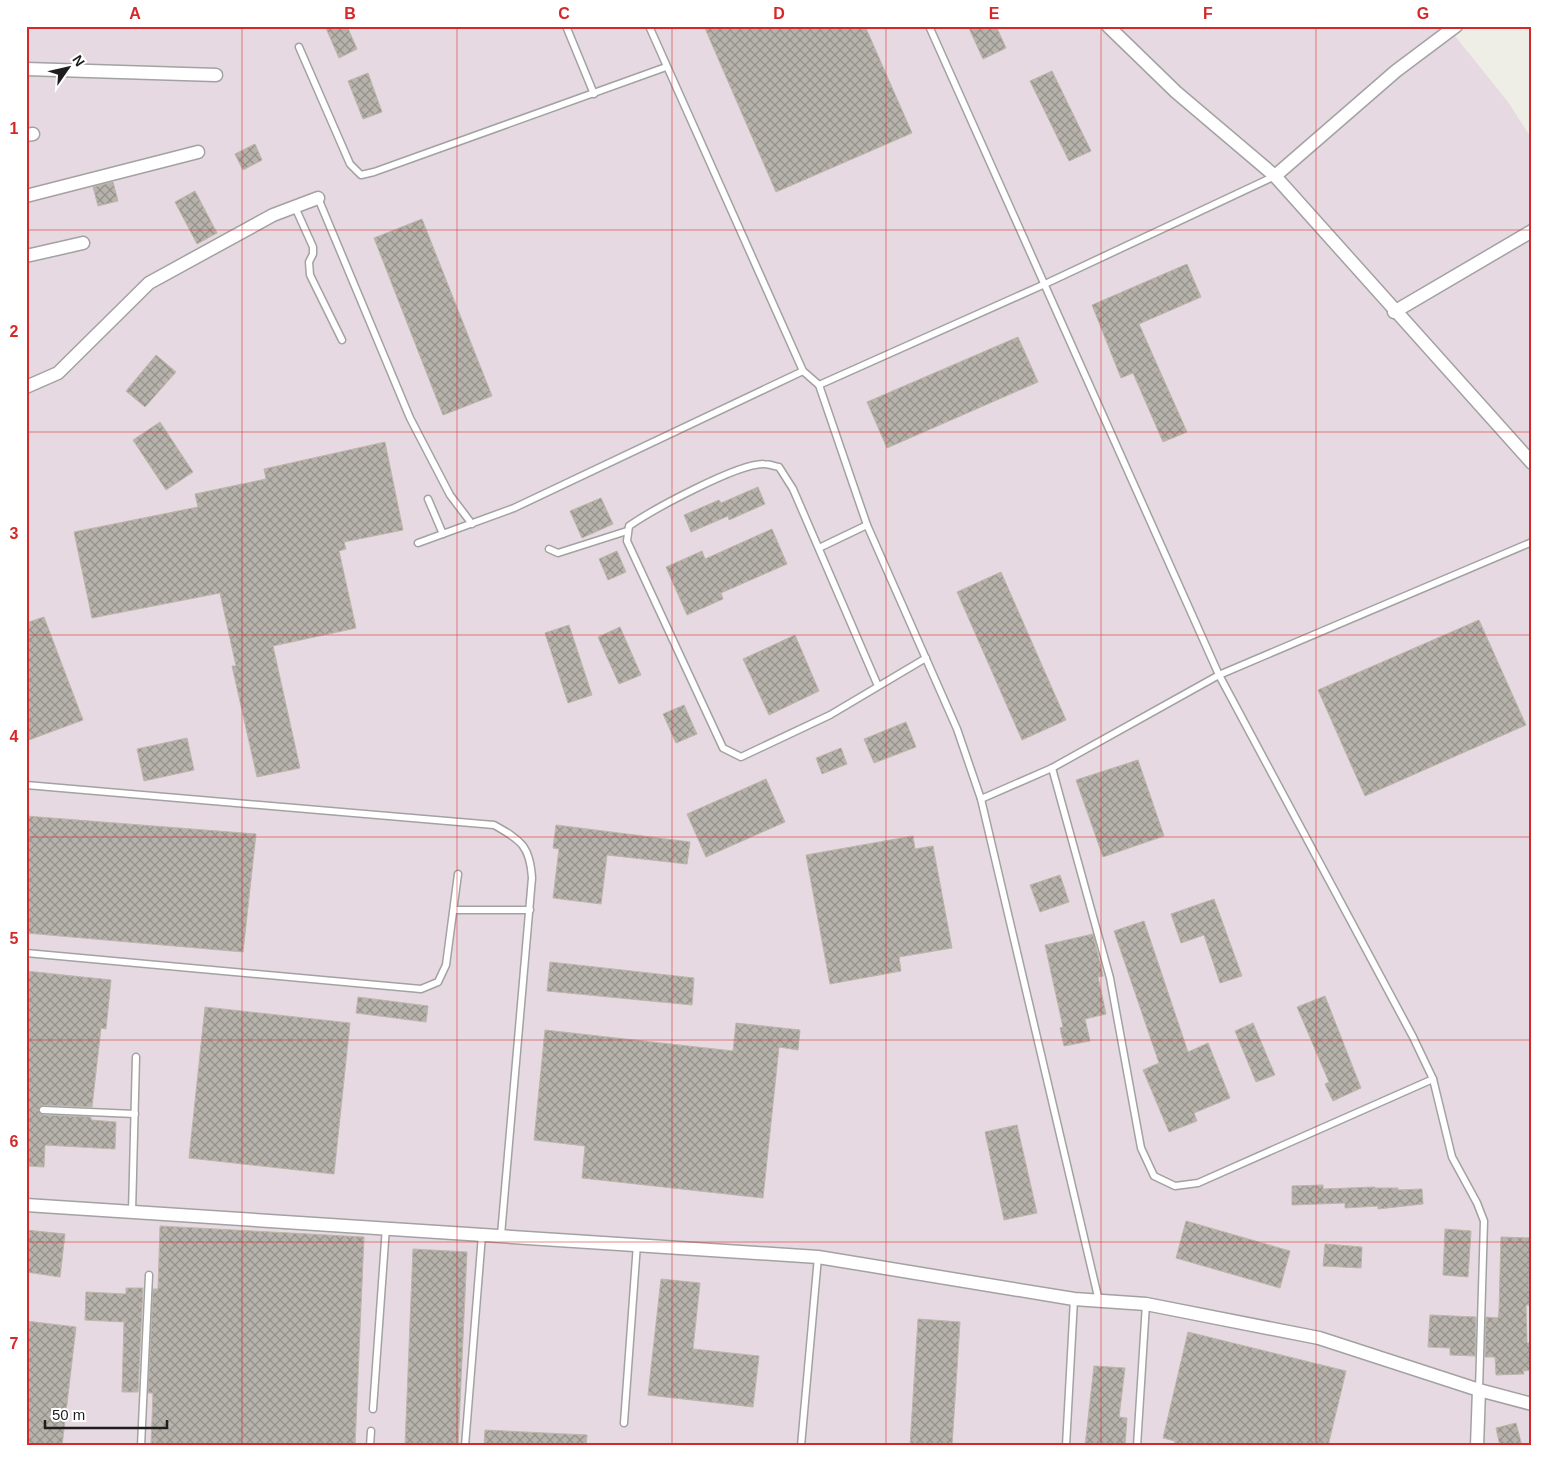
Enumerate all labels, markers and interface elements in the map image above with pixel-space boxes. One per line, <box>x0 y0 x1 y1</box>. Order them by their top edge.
text: A <box>129 5 141 22</box>
text: B <box>344 5 356 22</box>
text: C <box>558 5 570 22</box>
text: D <box>773 5 785 22</box>
text: E <box>989 5 1000 22</box>
text: F <box>1203 5 1213 22</box>
text: G <box>1417 5 1429 22</box>
north arrow <box>42 42 92 92</box>
text: N <box>69 52 88 69</box>
text: 1 <box>10 120 19 137</box>
text: 2 <box>10 323 19 340</box>
text: 3 <box>10 525 19 542</box>
text: 4 <box>10 728 19 745</box>
text: 5 <box>10 930 19 947</box>
text: 6 <box>10 1133 19 1150</box>
text: 7 <box>10 1335 19 1352</box>
scale bar <box>45 1397 168 1429</box>
text: 50 m <box>52 1406 85 1423</box>

